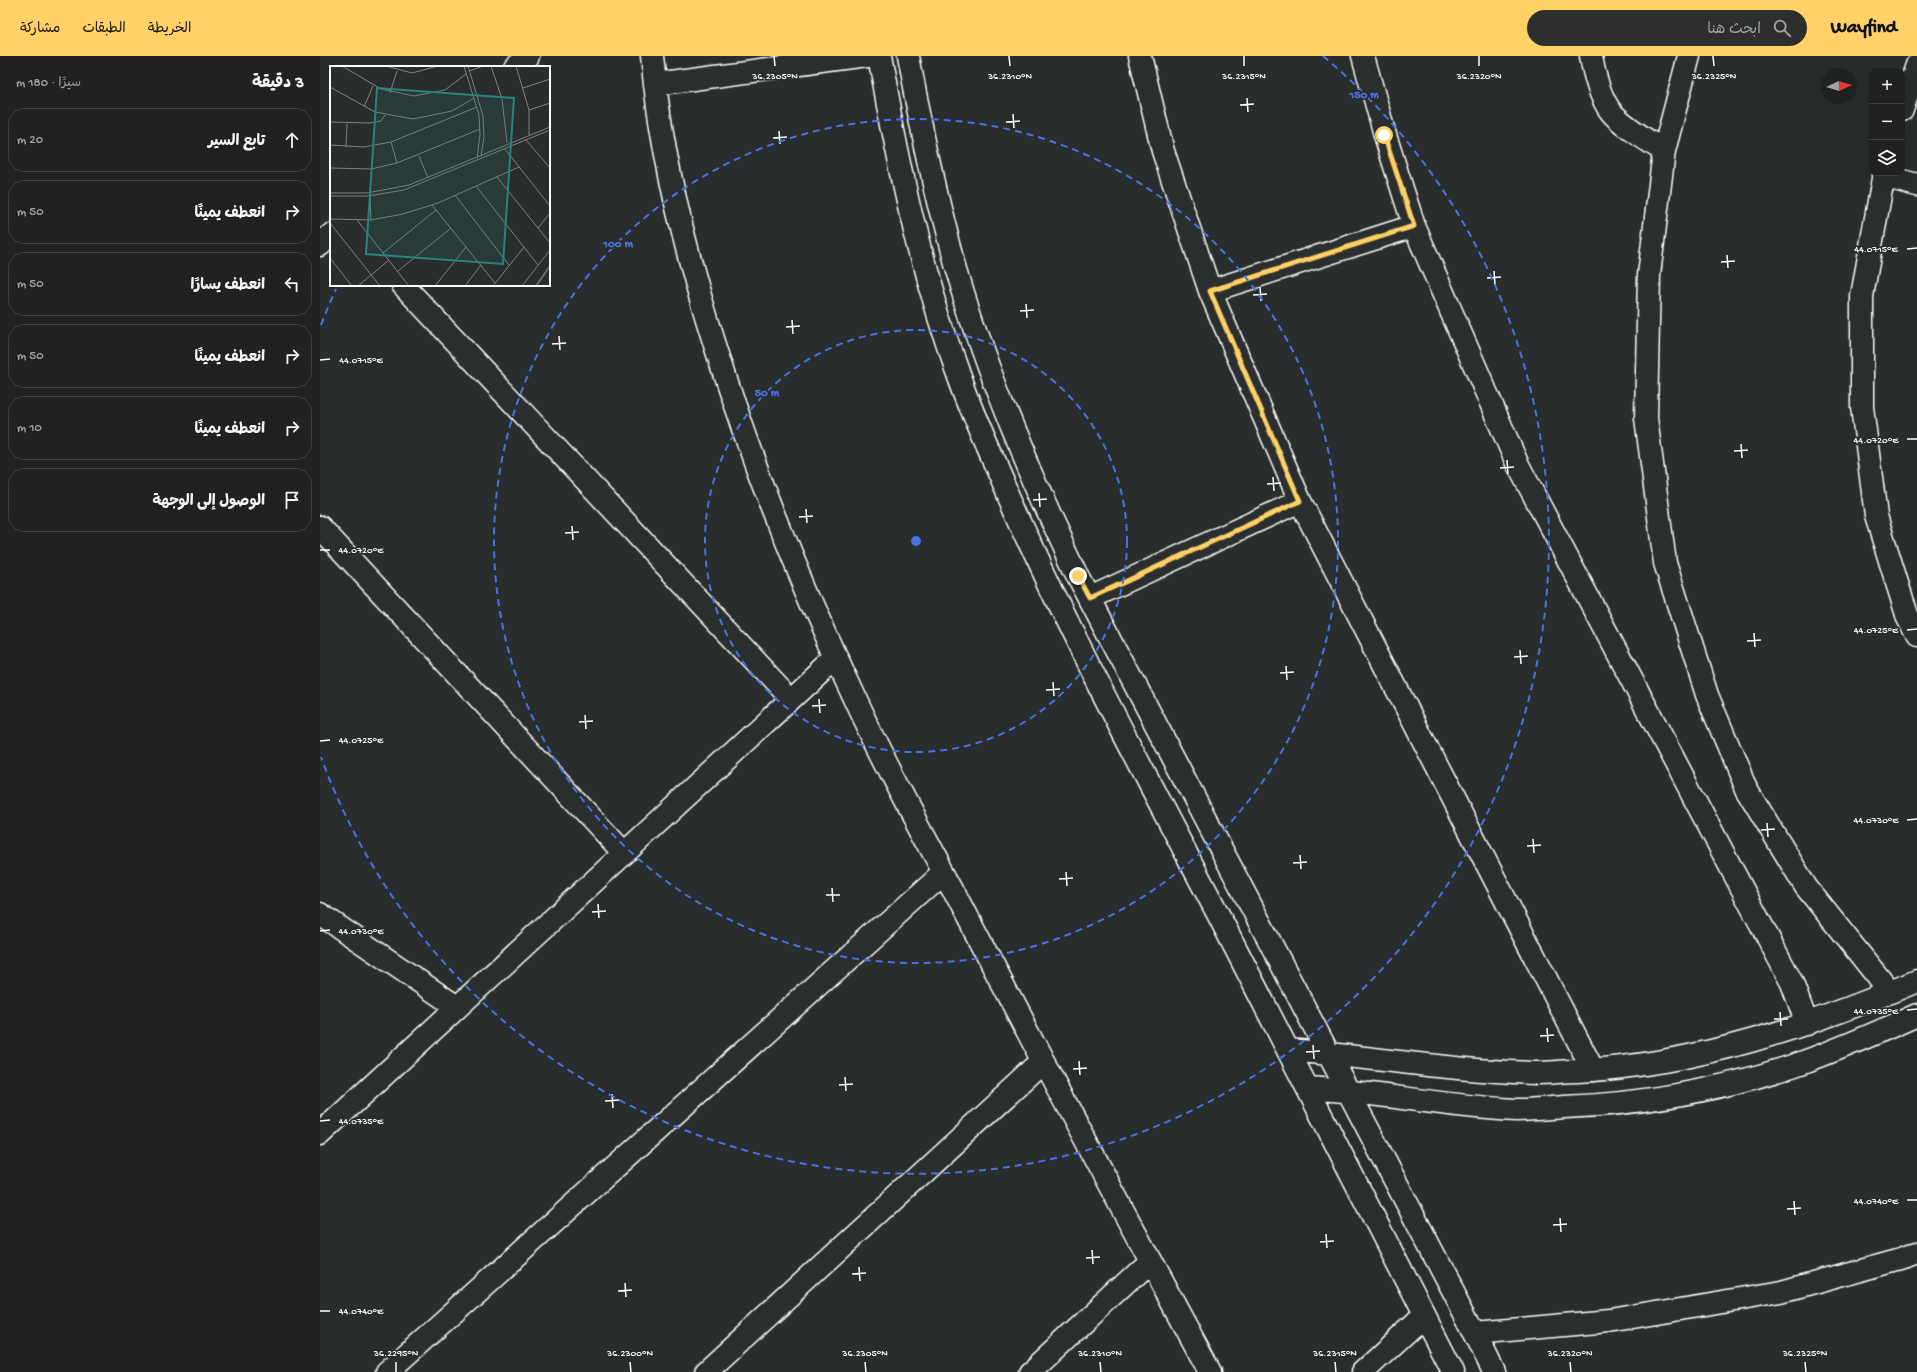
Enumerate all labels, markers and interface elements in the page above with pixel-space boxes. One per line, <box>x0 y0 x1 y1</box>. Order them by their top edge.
search box <box>1527 10 1807 46</box>
icon: search <box>1771 17 1793 39</box>
text: Wayfind <box>1831 17 1897 40</box>
text: مشاركة <box>20 21 60 38</box>
text: الطبقات <box>82 21 126 38</box>
text: الخريطة <box>148 21 191 38</box>
text: ابحث هنا <box>1707 21 1761 39</box>
inset map <box>330 66 550 286</box>
north arrow <box>1821 68 1857 104</box>
map controls <box>1869 68 1905 176</box>
button: + <box>1869 68 1905 104</box>
text: 36.2305°N <box>751 71 798 83</box>
text: 36.2310°N <box>987 71 1033 83</box>
text: 36.2315°N <box>1221 71 1266 83</box>
text: 36.2320°N <box>1455 71 1502 83</box>
text: 36.2325°N <box>1691 71 1737 83</box>
text: 3 دقيقة <box>252 74 304 94</box>
text: سيرًا · 180 m <box>16 76 81 91</box>
text: 150 m <box>1348 89 1379 103</box>
button: − <box>1869 104 1905 140</box>
route start <box>1375 126 1393 144</box>
icon: ahead <box>281 129 303 151</box>
text: 20 m <box>17 133 43 148</box>
text: تابع السير <box>208 133 265 151</box>
button: layers <box>1869 140 1905 176</box>
icon: right <box>281 201 303 223</box>
text: 50 m <box>17 205 44 220</box>
text: انعطف يمينًا <box>194 205 265 223</box>
text: 100 m <box>602 238 633 252</box>
text: 44.0715°E <box>1854 244 1899 256</box>
icon: left <box>281 273 303 295</box>
text: 50 m <box>17 277 44 292</box>
text: انعطف يسارًا <box>191 277 265 295</box>
icon: right <box>281 345 303 367</box>
text: 50 m <box>17 349 44 364</box>
text: انعطف يمينًا <box>194 349 265 367</box>
text: 44.0715°E <box>339 355 384 367</box>
text: 50 m <box>755 387 780 401</box>
icon: right <box>281 417 303 439</box>
text: 10 m <box>17 421 42 436</box>
text: انعطف يمينًا <box>194 421 265 439</box>
text: 44.0720°E <box>1854 435 1899 447</box>
icon: arrive <box>281 489 303 511</box>
text: الوصول إلى الوجهة <box>152 493 265 511</box>
centre of rings <box>909 534 923 548</box>
text: 44.0720°E <box>339 545 384 557</box>
route end <box>1069 567 1087 585</box>
text: 44.0725°E <box>1854 625 1899 637</box>
text: 44.0725°E <box>339 735 384 747</box>
text: 44.0730°E <box>1853 815 1899 827</box>
text: 44.0730°E <box>338 926 384 938</box>
text: 44.0735°E <box>1854 1006 1899 1018</box>
text: 44.0735°E <box>339 1116 384 1128</box>
text: 44.0740°E <box>1854 1196 1899 1208</box>
text: 44.0740°E <box>339 1306 384 1318</box>
text: 36.2295°N <box>373 1348 419 1360</box>
text: 36.2300°N <box>606 1348 653 1360</box>
text: 36.2305°N <box>841 1348 888 1360</box>
text: 36.2310°N <box>1077 1348 1123 1360</box>
text: 36.2315°N <box>1312 1348 1357 1360</box>
text: 36.2320°N <box>1546 1348 1593 1360</box>
text: 36.2325°N <box>1782 1348 1828 1360</box>

